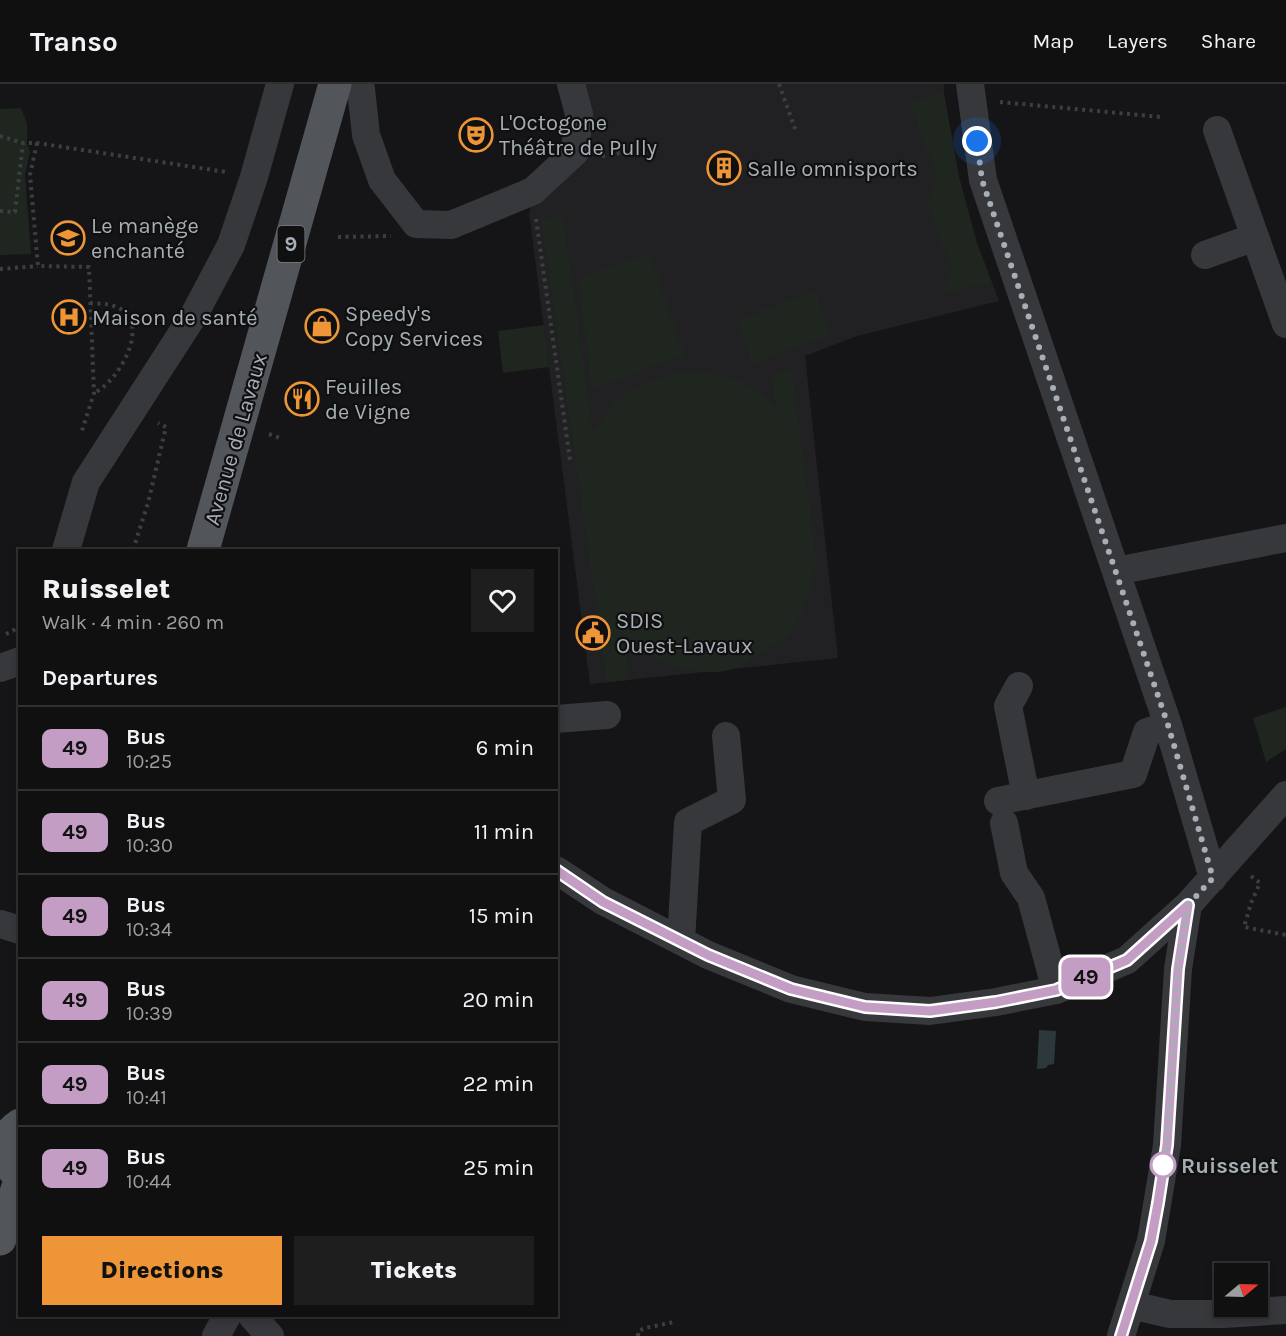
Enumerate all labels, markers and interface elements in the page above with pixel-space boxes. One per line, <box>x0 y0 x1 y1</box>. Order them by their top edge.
text: Transo <box>30 25 118 58</box>
text: Map <box>1032 29 1074 53</box>
text: Layers <box>1107 29 1168 53</box>
text: Share <box>1201 29 1256 53</box>
place label: L'Octogone Théâtre de Pully <box>499 110 657 161</box>
theatre icon: L'Octogone Théâtre de Pully <box>458 117 494 153</box>
your location <box>962 126 992 156</box>
building icon: Salle omnisports <box>706 150 742 186</box>
place label: Salle omnisports <box>747 156 918 182</box>
place label: Le manège enchanté <box>91 213 199 264</box>
school or university icon: Le manège enchanté <box>50 220 86 256</box>
road number: 9 <box>278 226 304 262</box>
hospital icon: Maison de santé <box>51 299 87 335</box>
place label: Speedy's Copy Services <box>345 301 483 352</box>
place label: Maison de santé <box>92 305 257 331</box>
shop icon: Speedy's Copy Services <box>304 308 340 344</box>
street label: Avenue de Lavaux <box>199 350 273 528</box>
place label: Feuilles de Vigne <box>325 374 410 425</box>
restaurant icon: Feuilles de Vigne <box>284 381 320 417</box>
button: heart <box>471 569 534 632</box>
text: Ruisselet <box>42 572 170 605</box>
place label: SDIS Ouest-Lavaux <box>616 608 752 659</box>
text: Walk · 4 min · 260 m <box>42 611 224 634</box>
public building icon: SDIS Ouest-Lavaux <box>575 615 611 651</box>
text: Departures <box>42 665 158 691</box>
text: Bus <box>126 724 166 750</box>
text: 6 min <box>476 735 534 761</box>
text: 49 <box>62 736 88 760</box>
text: 10:25 <box>126 750 172 773</box>
text: Bus <box>126 808 166 834</box>
text: 11 min <box>474 819 534 845</box>
text: 49 <box>62 820 88 844</box>
text: 10:30 <box>126 834 173 857</box>
text: Bus <box>126 892 166 918</box>
text: 15 min <box>469 903 534 929</box>
text: 49 <box>62 904 88 928</box>
text: 10:34 <box>126 918 172 941</box>
line badge: 49 <box>1059 958 1113 996</box>
text: 49 <box>1073 965 1099 989</box>
text: Bus <box>126 976 166 1002</box>
text: 20 min <box>463 987 534 1013</box>
text: 49 <box>62 988 88 1012</box>
text: 10:39 <box>126 1002 173 1025</box>
text: Bus <box>126 1060 166 1086</box>
text: 22 min <box>463 1071 534 1097</box>
text: 49 <box>62 1072 88 1096</box>
text: 10:41 <box>126 1086 167 1109</box>
text: Bus <box>126 1144 166 1170</box>
marker: Ruisselet <box>1150 1152 1176 1178</box>
place label: Ruisselet <box>1181 1153 1278 1179</box>
text: 25 min <box>463 1155 534 1181</box>
text: 49 <box>62 1156 88 1180</box>
text: 10:44 <box>126 1170 171 1193</box>
button: Directions <box>42 1236 282 1305</box>
button: Tickets <box>294 1236 534 1305</box>
north arrow <box>1214 1263 1268 1317</box>
map controls <box>1214 1263 1268 1317</box>

